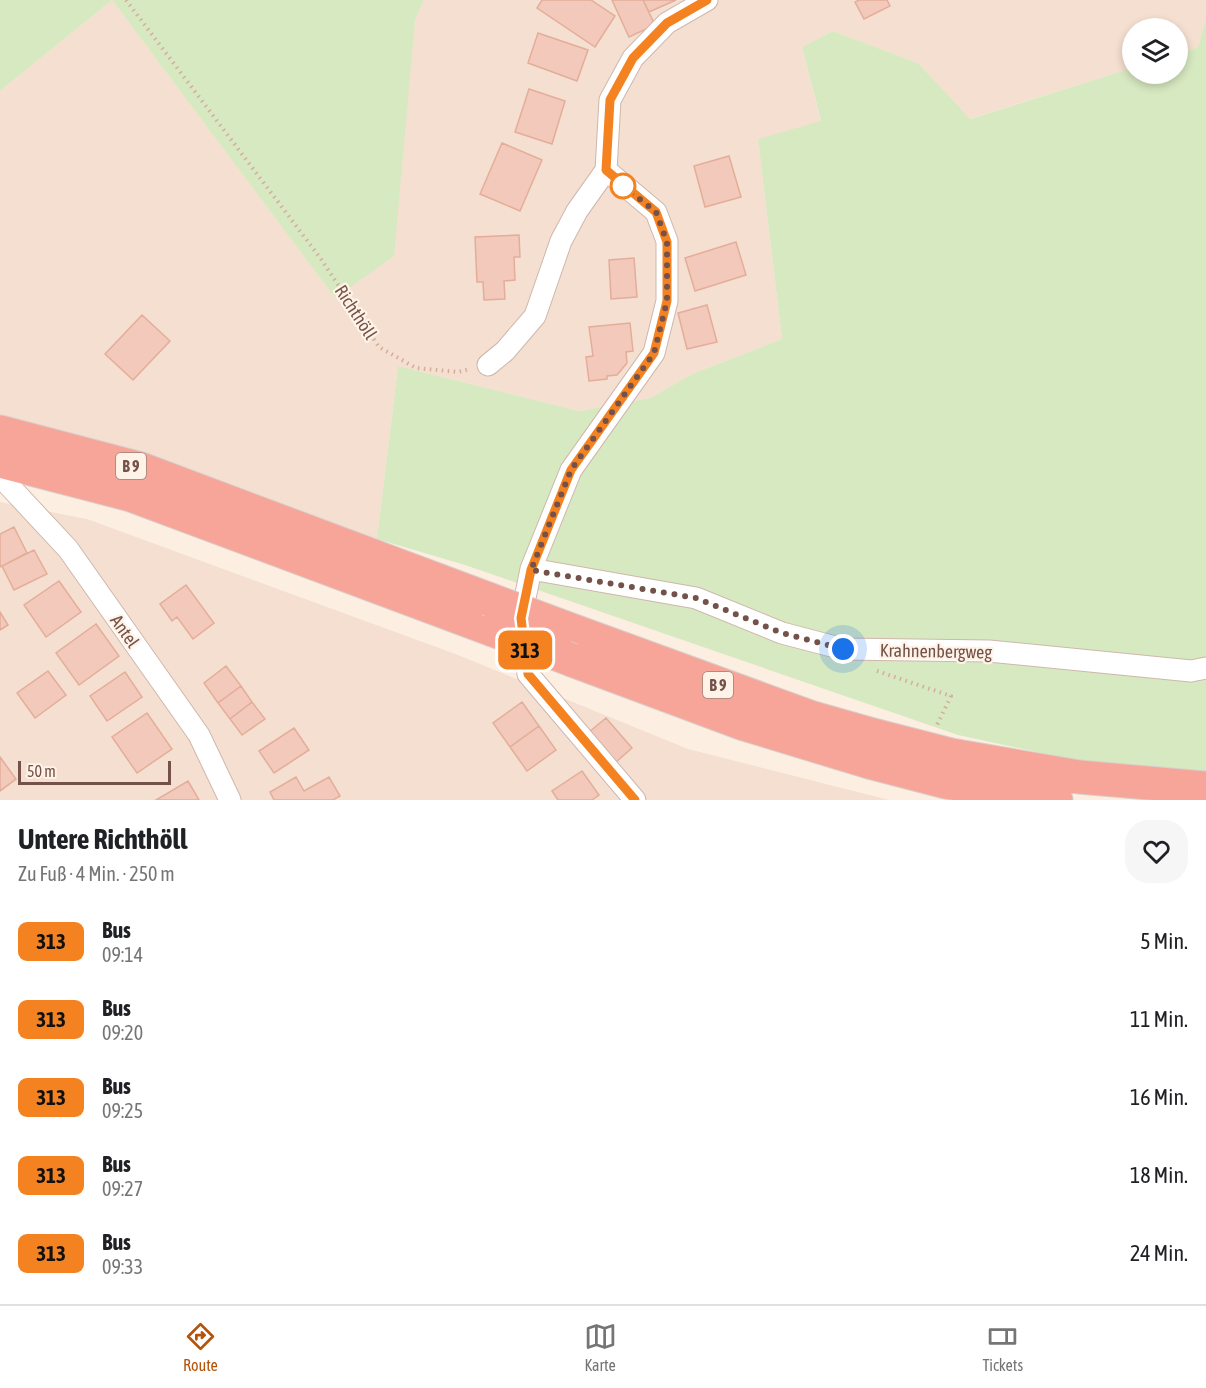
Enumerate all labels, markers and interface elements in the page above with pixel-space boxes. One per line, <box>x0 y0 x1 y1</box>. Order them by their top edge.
map controls <box>1122 18 1188 84</box>
button: layers <box>1122 18 1188 84</box>
unlabelled marker <box>610 173 636 199</box>
street label: Richthöll <box>331 281 381 343</box>
road number: B 9 <box>116 453 146 479</box>
street label: Antel <box>106 610 144 652</box>
line badge: 313 <box>490 630 560 670</box>
your location <box>828 634 858 664</box>
text: 313 <box>510 638 540 662</box>
street label: Krahnenbergweg <box>880 640 993 662</box>
road number: B 9 <box>703 672 733 698</box>
scale bar <box>18 758 171 786</box>
text: 50 m <box>27 762 56 780</box>
button: heart <box>1125 820 1188 883</box>
text: Untere Richthöll <box>18 823 187 855</box>
text: Zu Fuß · 4 Min. · 250 m <box>18 862 175 885</box>
text: Bus <box>102 917 131 943</box>
text: 5 Min. <box>1140 928 1188 954</box>
text: 313 <box>36 929 66 953</box>
text: 09:14 <box>102 943 143 966</box>
text: Bus <box>102 995 131 1021</box>
text: 11 Min. <box>1130 1006 1188 1032</box>
text: 313 <box>36 1007 66 1031</box>
text: 09:20 <box>102 1021 143 1044</box>
text: Bus <box>102 1073 131 1099</box>
text: 16 Min. <box>1130 1084 1188 1110</box>
text: 313 <box>36 1085 66 1109</box>
text: 09:25 <box>102 1099 143 1122</box>
text: Bus <box>102 1151 131 1177</box>
text: 18 Min. <box>1130 1162 1188 1188</box>
text: 313 <box>36 1163 66 1187</box>
text: 09:27 <box>102 1177 143 1200</box>
text: Bus <box>102 1229 131 1255</box>
text: 24 Min. <box>1130 1240 1188 1266</box>
text: 313 <box>36 1241 66 1265</box>
text: 09:33 <box>102 1255 143 1278</box>
tab: Route <box>183 1320 218 1374</box>
tab: Karte <box>584 1320 617 1374</box>
tab: Tickets <box>983 1320 1023 1374</box>

